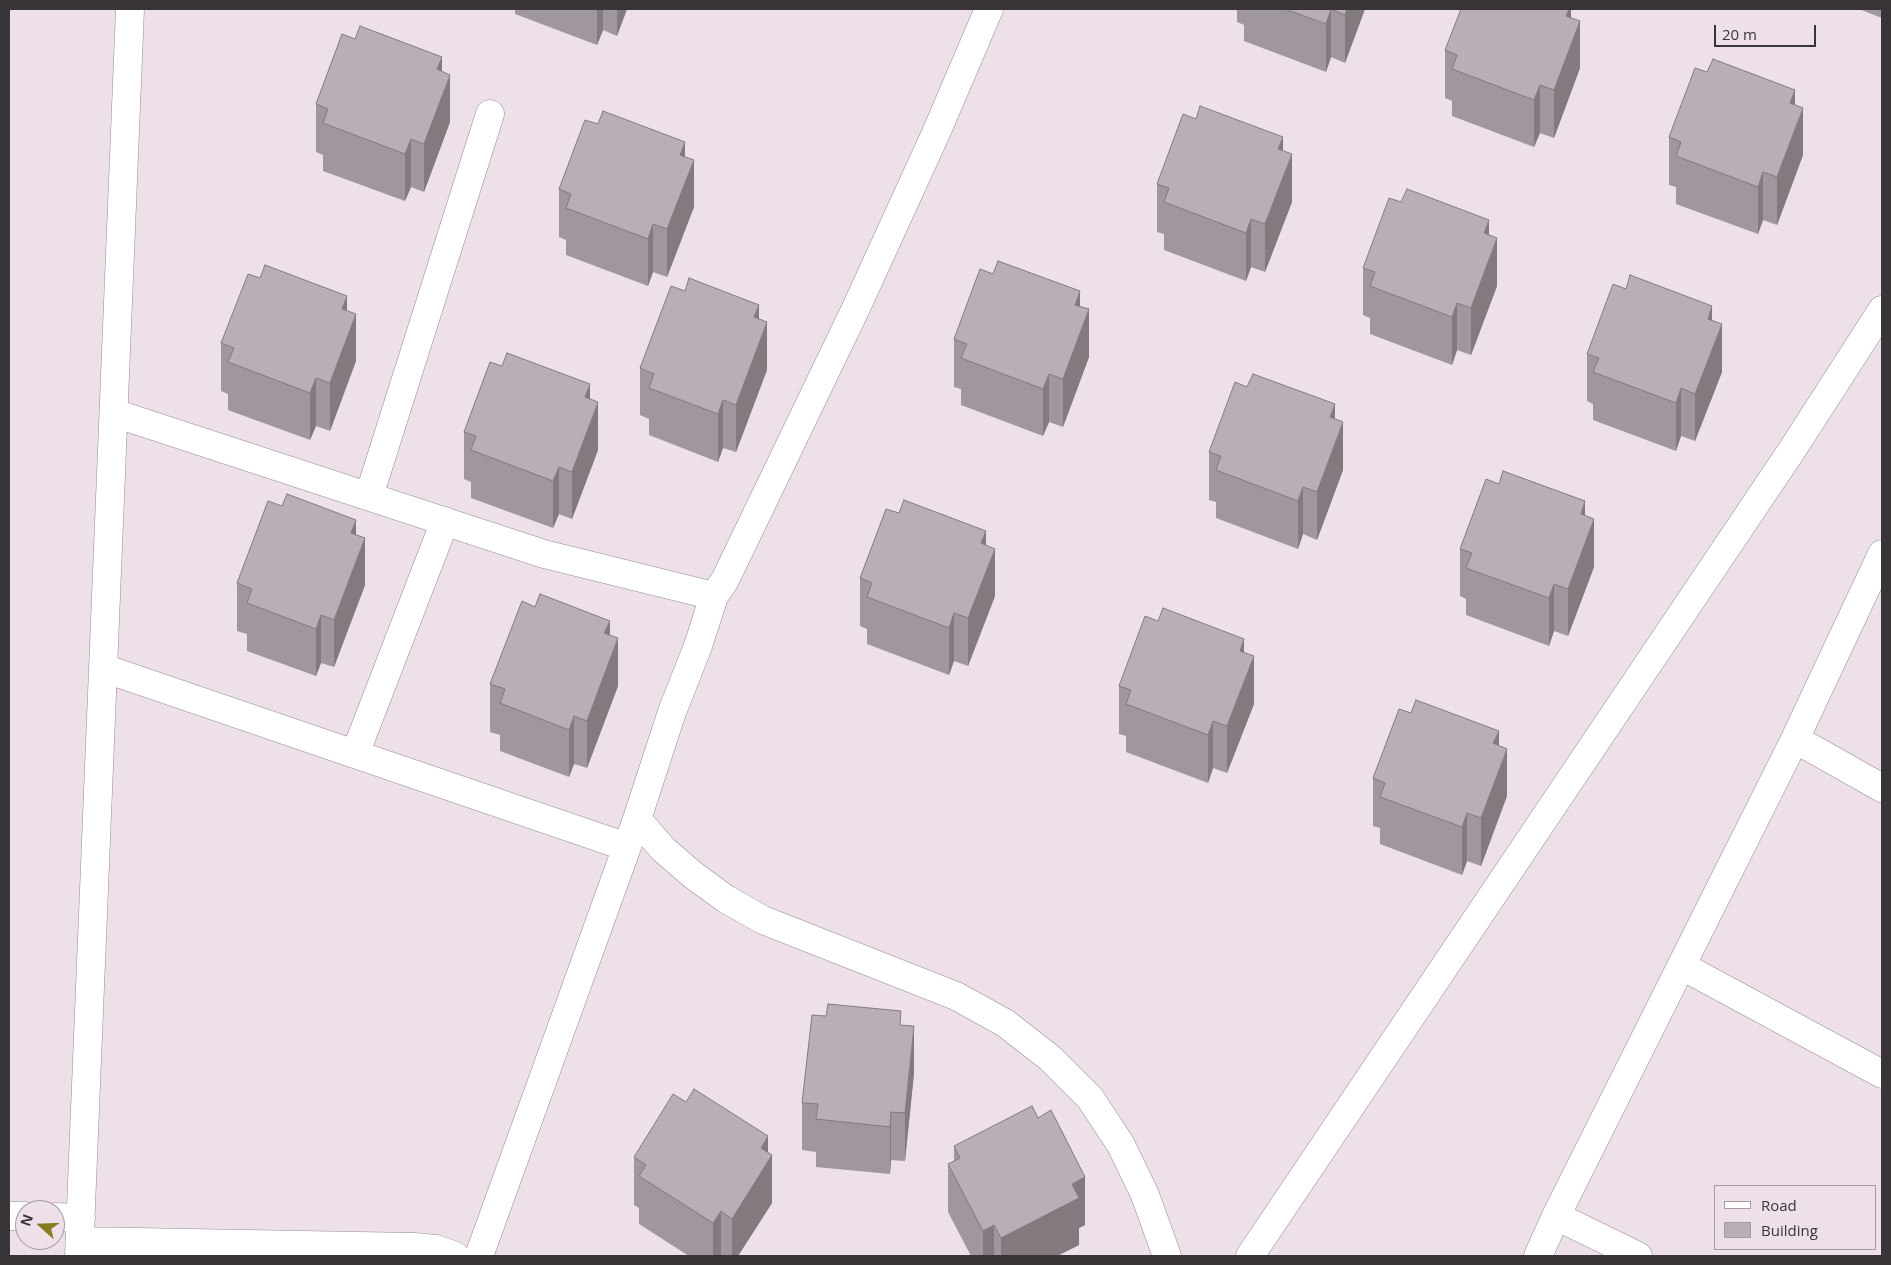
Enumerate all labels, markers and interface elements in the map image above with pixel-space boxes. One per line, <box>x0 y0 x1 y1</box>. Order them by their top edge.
scale bar <box>1716 15 1818 47</box>
text: 20 m <box>1722 24 1757 44</box>
legend <box>1714 1185 1876 1250</box>
text: Road <box>1761 1195 1797 1215</box>
north arrow <box>15 1200 65 1250</box>
text: N <box>15 1211 37 1229</box>
text: Building <box>1761 1220 1818 1240</box>

